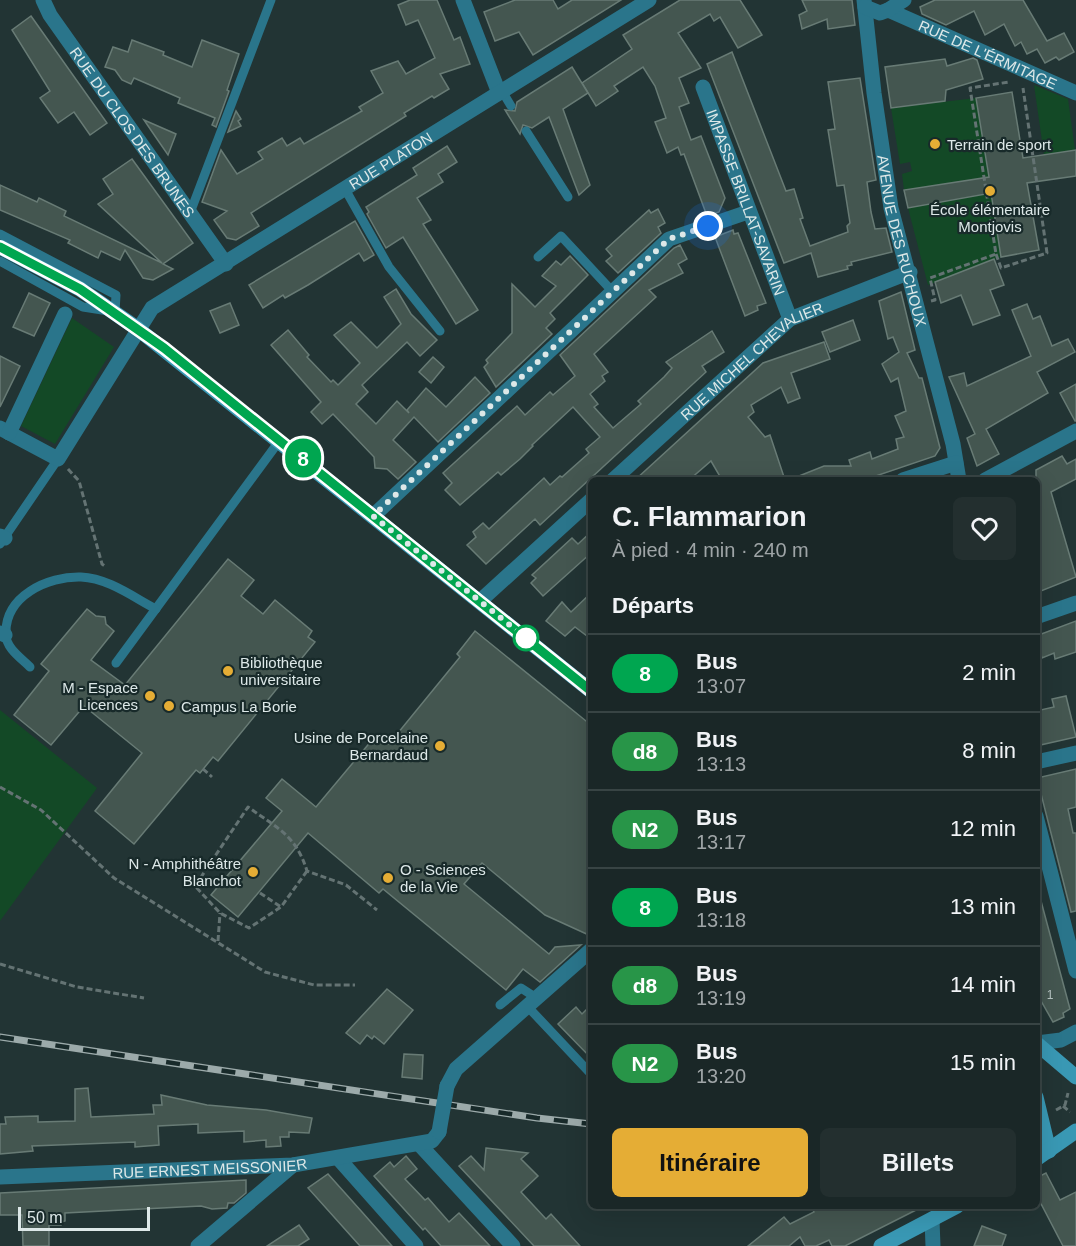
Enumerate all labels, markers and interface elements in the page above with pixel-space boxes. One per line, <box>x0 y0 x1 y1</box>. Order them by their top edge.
street label: RUE DE L'ÉRMITAGE <box>916 16 1060 92</box>
street label: RUE DU CLOS DES BRUNES <box>67 44 199 221</box>
street label: IMPASSE BRILLAT-SAVARIN <box>704 107 789 298</box>
street label: RUE PLATON <box>346 128 435 192</box>
place label: Terrain de sport <box>947 136 1052 153</box>
marker: Terrain de sport <box>928 137 942 151</box>
street label: AVENUE DES RUCHOUX <box>875 154 930 328</box>
marker: École élémentaire Montjovis <box>983 184 997 198</box>
place label: École élémentaire Montjovis <box>930 201 1050 235</box>
your location <box>693 211 723 241</box>
street label: RUE MICHEL CHEVALIER <box>677 298 826 423</box>
line badge: 8 <box>284 438 322 478</box>
text: 8 <box>297 447 309 470</box>
button: heart <box>953 497 1016 560</box>
text: C. Flammarion <box>612 501 806 532</box>
text: À pied · 4 min · 240 m <box>612 539 809 561</box>
text: Départs <box>612 593 694 618</box>
unlabelled marker <box>513 625 539 651</box>
text: Bus <box>696 649 738 674</box>
place label: Bibliothèque universitaire <box>240 654 323 688</box>
text: 2 min <box>962 660 1016 685</box>
text: 8 <box>639 662 651 685</box>
marker: Bibliothèque universitaire <box>221 664 235 678</box>
text: 13:07 <box>696 675 746 697</box>
place label: M - Espace Licences <box>62 679 138 713</box>
marker: M - Espace Licences <box>143 689 157 703</box>
place label: Campus La Borie <box>181 698 297 715</box>
marker: Campus La Borie <box>162 699 176 713</box>
text: Bus <box>696 727 738 752</box>
place label: Usine de Porcelaine Bernardaud <box>294 729 428 763</box>
text: 8 min <box>962 738 1016 763</box>
marker: Usine de Porcelaine Bernardaud <box>433 739 447 753</box>
text: d8 <box>633 740 657 763</box>
text: 13:13 <box>696 753 746 775</box>
text: Bus <box>696 805 738 830</box>
text: 12 min <box>950 816 1016 841</box>
text: N2 <box>632 818 658 841</box>
text: 13:17 <box>696 831 746 853</box>
place label: N - Amphithéâtre Blanchot <box>128 855 242 889</box>
place label: O - Sciences de la Vie <box>400 861 486 895</box>
marker: N - Amphithéâtre Blanchot <box>246 865 260 879</box>
marker: O - Sciences de la Vie <box>381 871 395 885</box>
text: Bus <box>696 883 738 908</box>
text: 13 min <box>950 894 1016 919</box>
text: 8 <box>639 896 651 919</box>
text: 13:18 <box>696 909 746 931</box>
text: Bus <box>696 961 738 986</box>
text: 14 min <box>950 972 1016 997</box>
text: d8 <box>633 974 657 997</box>
text: 13:19 <box>696 987 746 1009</box>
house number: 1 <box>1047 988 1054 1002</box>
text: Bus <box>696 1039 738 1064</box>
text: 15 min <box>950 1050 1016 1075</box>
text: N2 <box>632 1052 658 1075</box>
text: 13:20 <box>696 1065 746 1087</box>
button: Itinéraire <box>612 1128 808 1197</box>
button: Billets <box>820 1128 1016 1197</box>
street label: RUE ERNEST MEISSONIER <box>112 1154 309 1181</box>
scale bar <box>18 1204 150 1232</box>
text: 50 m <box>27 1209 63 1226</box>

